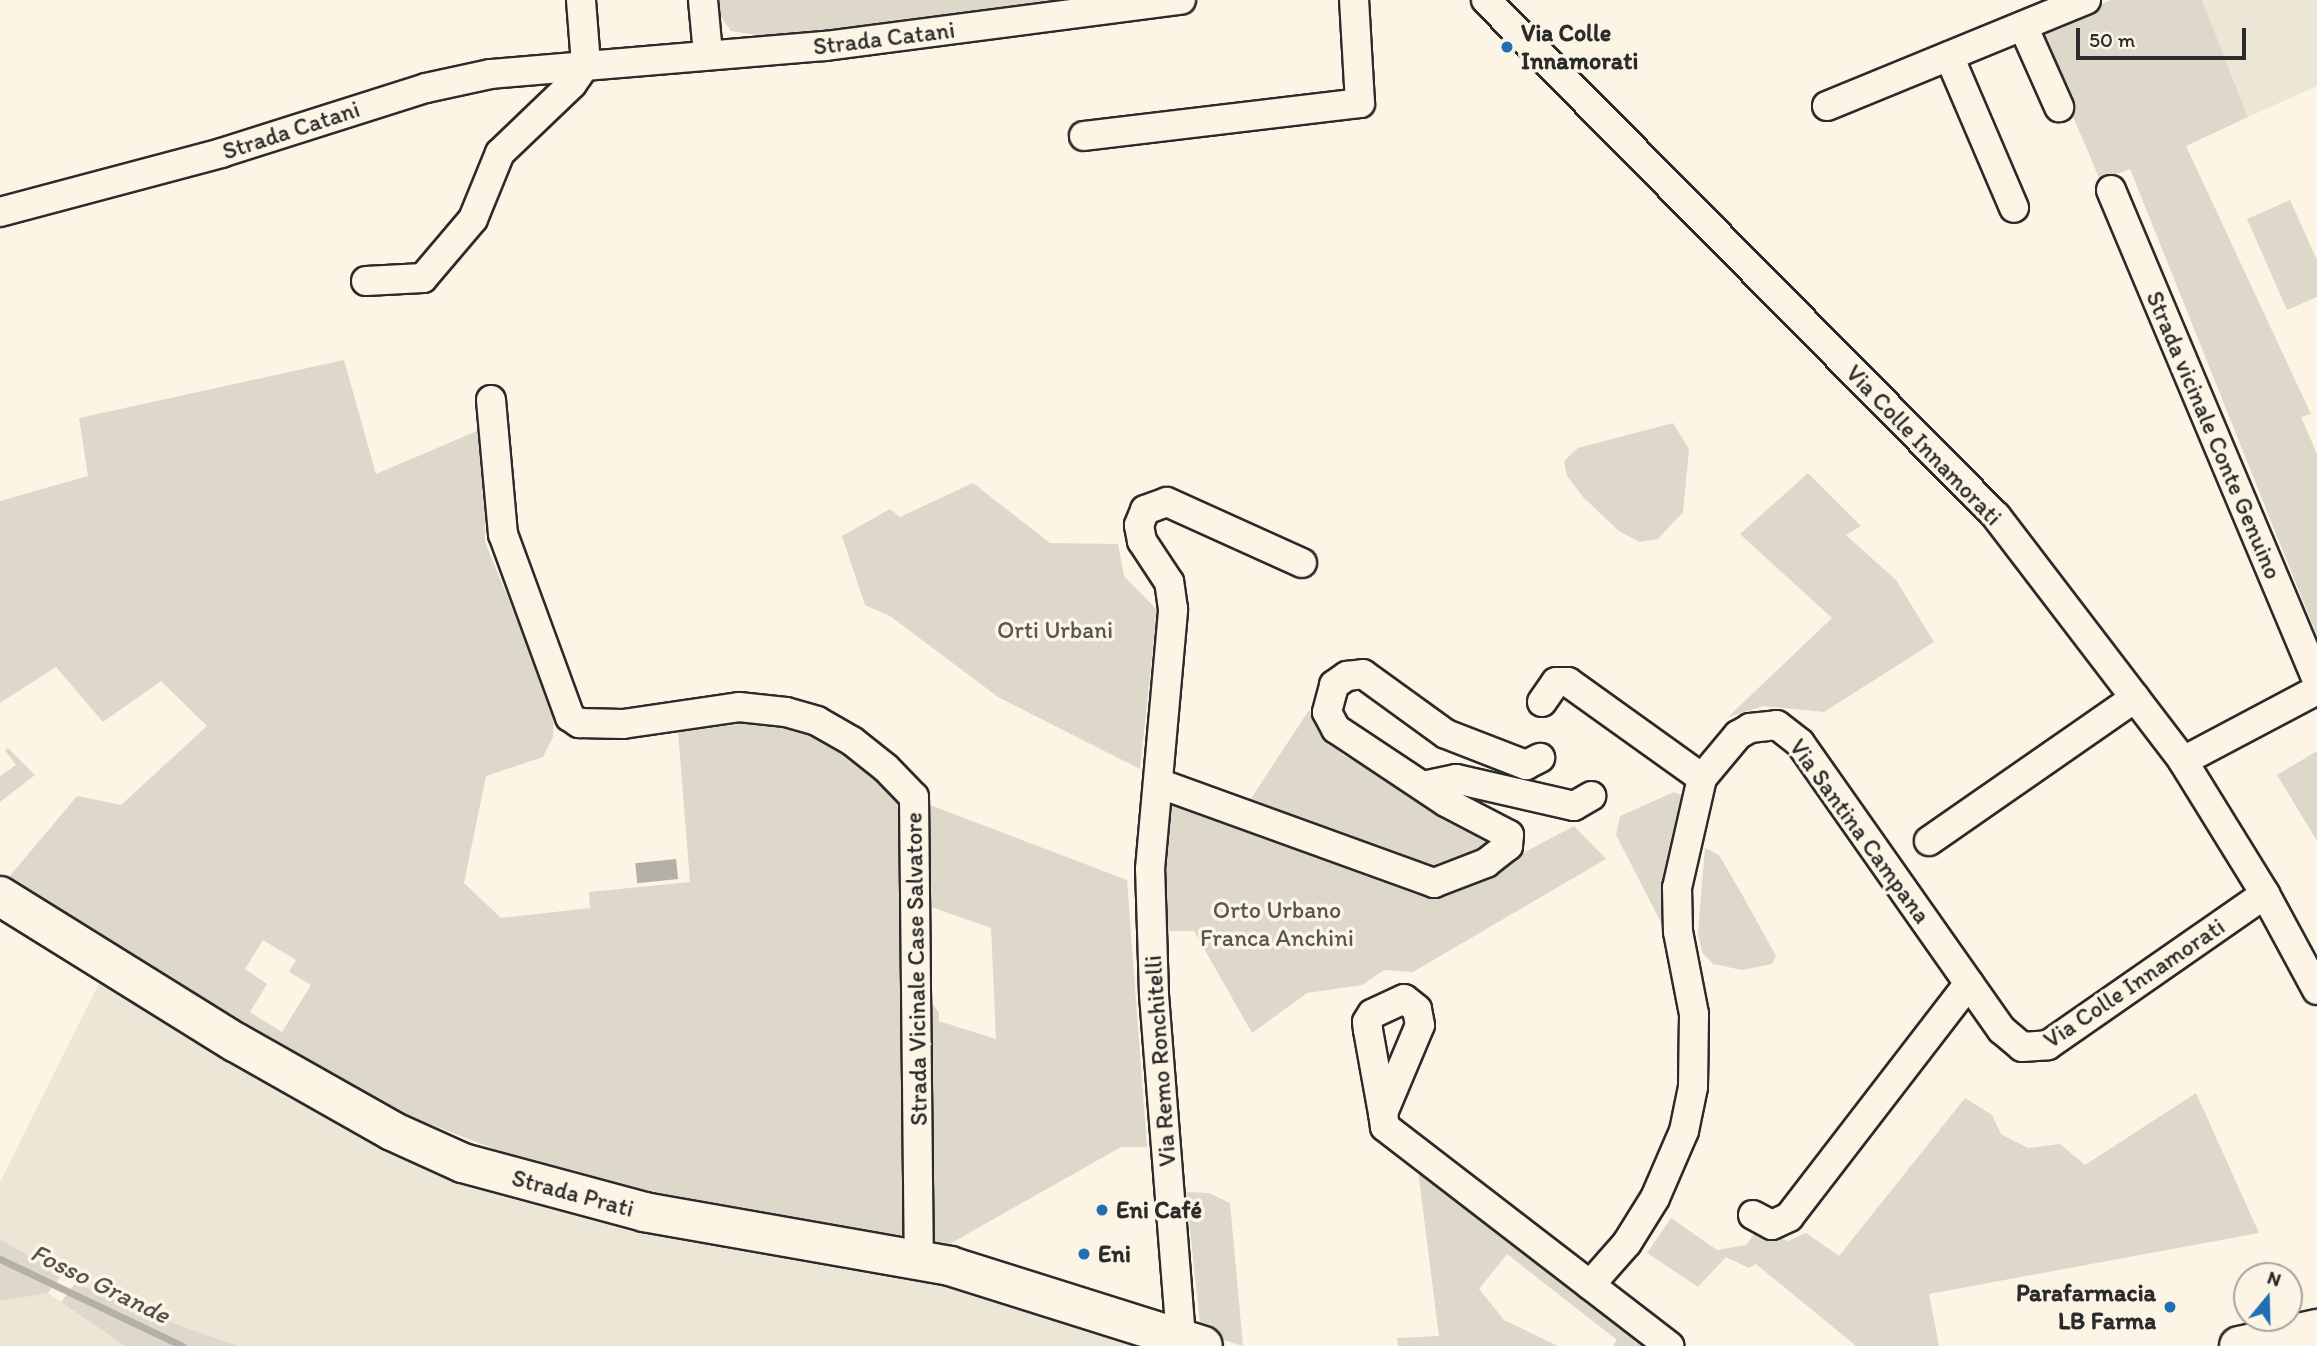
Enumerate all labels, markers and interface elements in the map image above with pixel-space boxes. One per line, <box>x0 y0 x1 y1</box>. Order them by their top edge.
scale bar <box>2079 14 2249 58</box>
street label: Strada Catani <box>812 15 956 61</box>
place label: Via Colle Innamorati <box>1521 19 1638 75</box>
text: 50 m <box>2089 27 2135 52</box>
marker: Via Colle Innamorati <box>1499 39 1515 55</box>
street label: Strada Catani <box>219 94 363 166</box>
street label: Strada vicinale Conte Genuino <box>2140 286 2288 584</box>
street label: Via Colle Innamorati <box>1840 358 2008 532</box>
park label: Orti Urbani <box>996 616 1114 644</box>
street label: Via Santina Campana <box>1783 733 1937 929</box>
street label: Strada Vicinale Case Salvatore <box>899 812 933 1126</box>
park label: Orto Urbano Franca Anchini <box>1200 896 1354 952</box>
street label: Via Colle Innamorati <box>2038 912 2230 1054</box>
street label: Via Remo Ronchitelli <box>1138 955 1182 1167</box>
street label: Strada Prati <box>509 1163 637 1223</box>
place label: Eni Café <box>1116 1196 1202 1224</box>
marker: Eni Café <box>1094 1202 1110 1218</box>
water label: Fosso Grande <box>26 1237 174 1331</box>
place label: Eni <box>1098 1240 1131 1268</box>
marker: Eni <box>1076 1246 1092 1262</box>
north arrow <box>2233 1262 2303 1332</box>
text: N <box>2265 1266 2284 1292</box>
place label: Parafarmacia LB Farma <box>2016 1279 2156 1335</box>
marker: Parafarmacia LB Farma <box>2162 1299 2178 1315</box>

